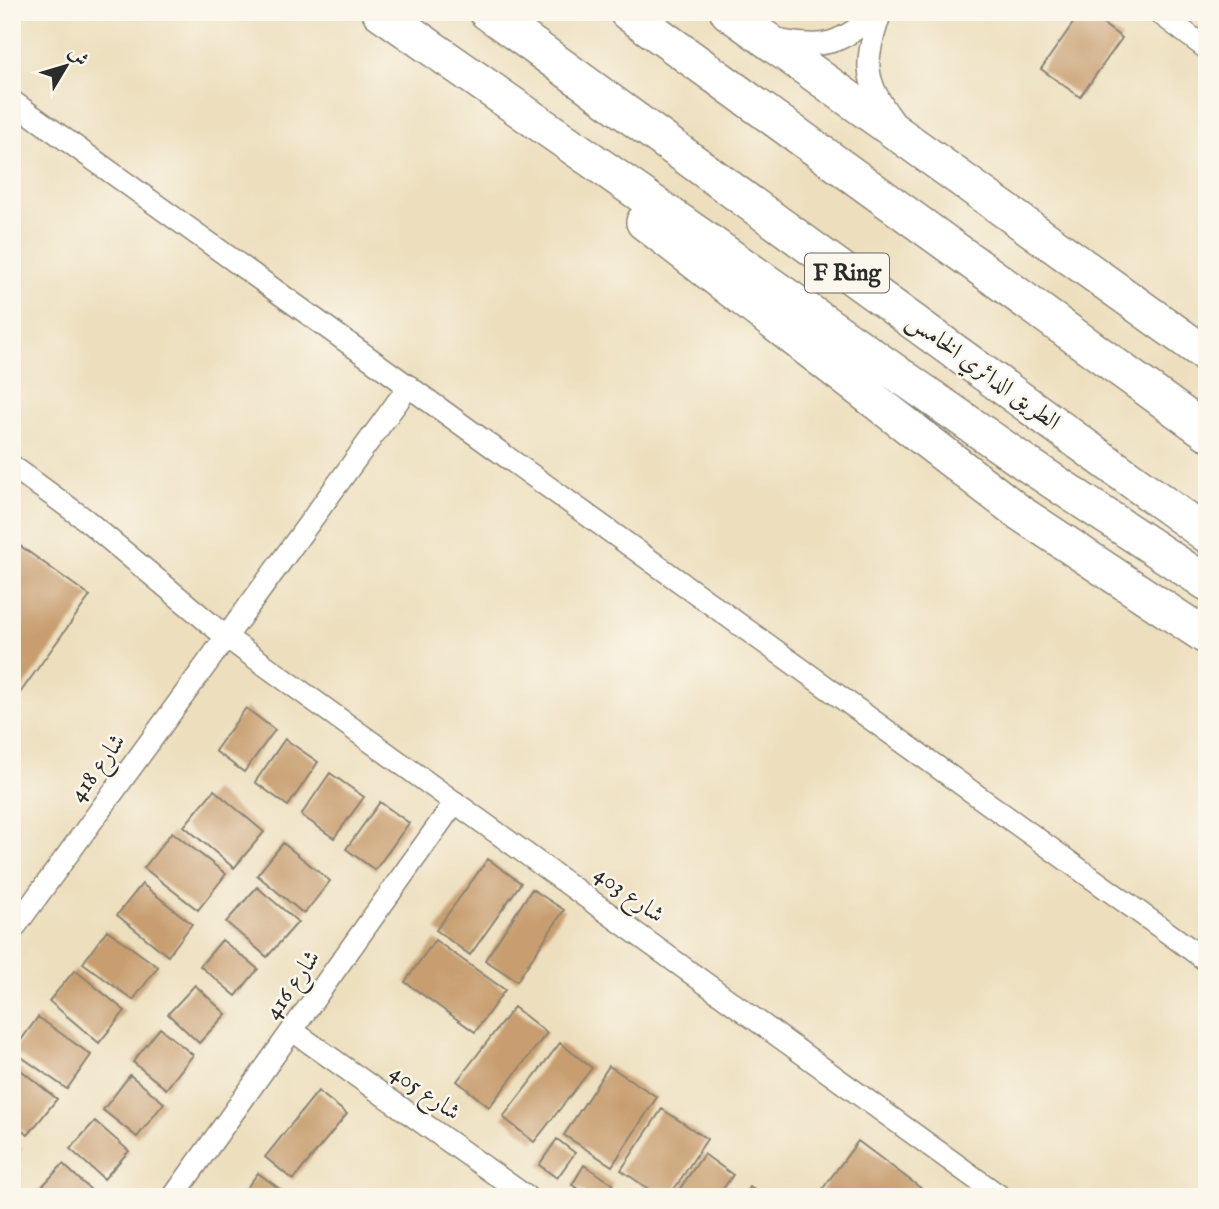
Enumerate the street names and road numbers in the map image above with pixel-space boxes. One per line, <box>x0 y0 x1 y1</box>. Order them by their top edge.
road number: F Ring <box>805 254 889 292</box>
street label: الطريق الدائري الخامس <box>899 306 1066 440</box>
street label: شارع 418 <box>63 728 136 810</box>
street label: شارع 403 <box>586 859 670 933</box>
street label: شارع 416 <box>258 944 330 1027</box>
street label: شارع 405 <box>382 1058 466 1131</box>

